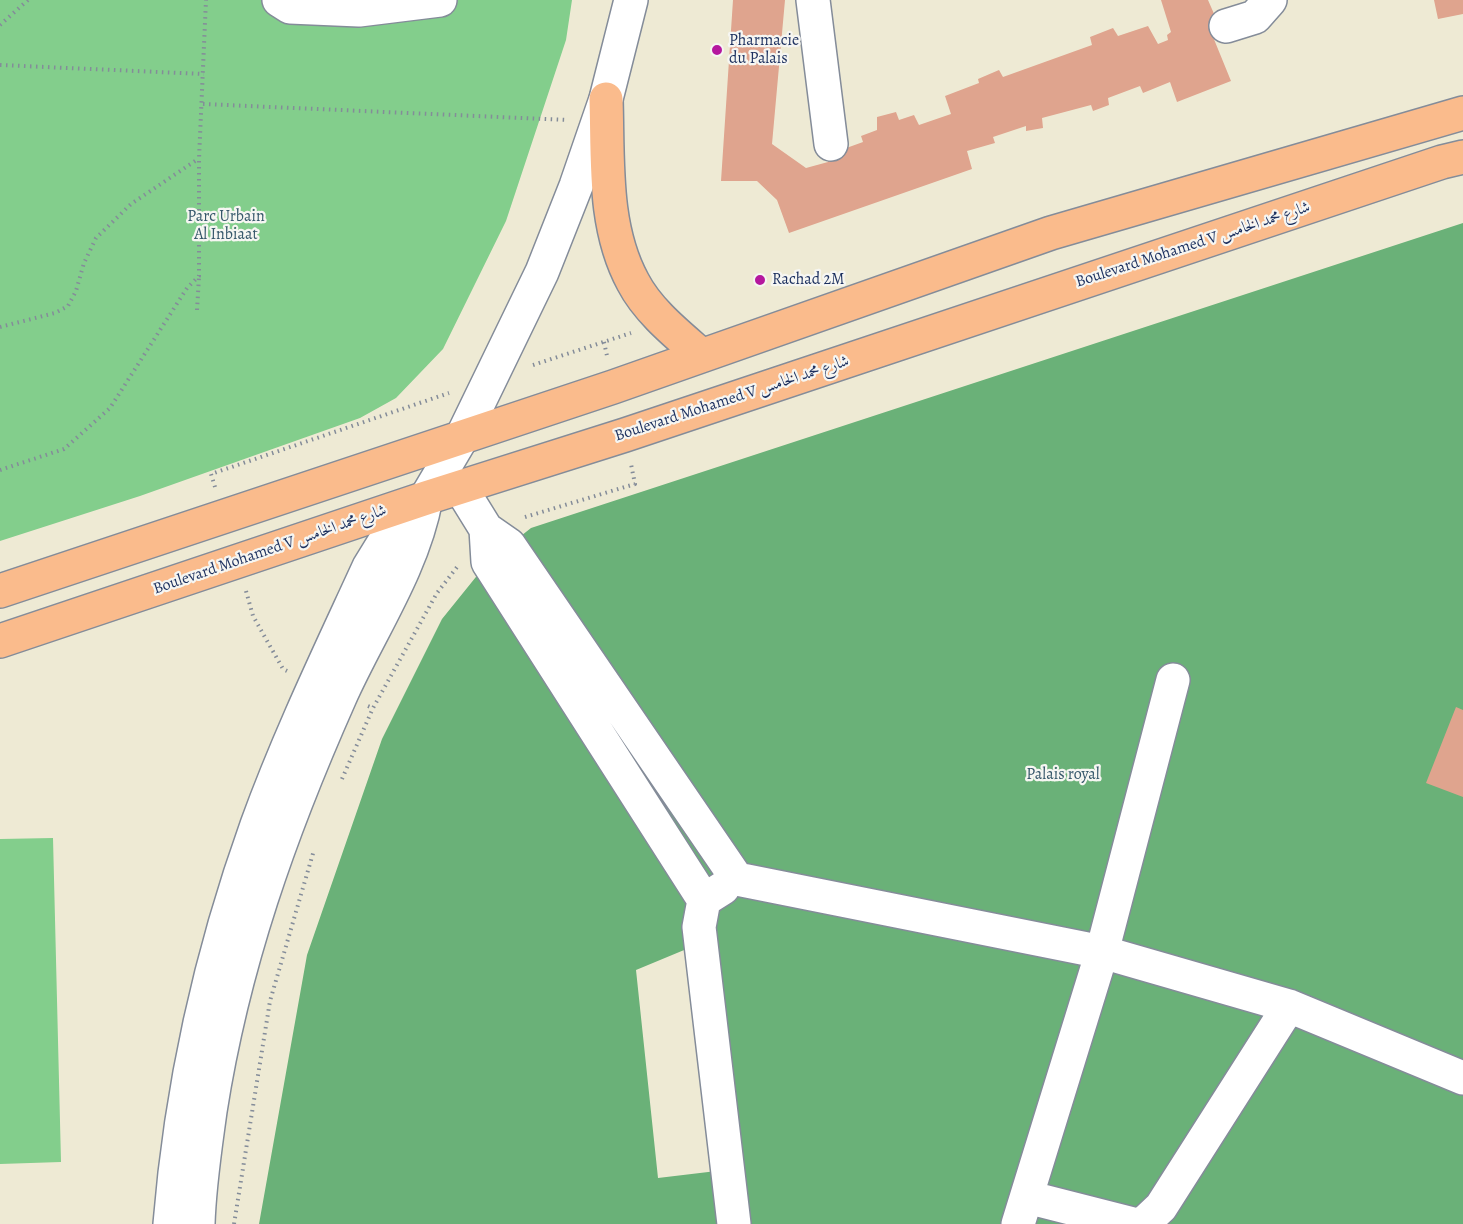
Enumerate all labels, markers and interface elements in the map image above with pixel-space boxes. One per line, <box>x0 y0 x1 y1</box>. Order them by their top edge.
place label: Pharmacie du Palais <box>729 31 799 69</box>
marker: Pharmacie du Palais <box>710 43 724 57</box>
street label: Boulevard Mohamed V شارع محمد الخامس <box>1073 198 1313 292</box>
park label: Parc Urbain Al Inbiaat <box>187 207 265 245</box>
place label: Rachad 2M <box>772 270 845 290</box>
marker: Rachad 2M <box>753 273 767 287</box>
street label: Boulevard Mohamed V شارع محمد الخامس <box>612 352 852 446</box>
street label: Boulevard Mohamed V شارع محمد الخامس <box>151 501 389 599</box>
park label: Palais royal <box>1026 765 1100 785</box>

